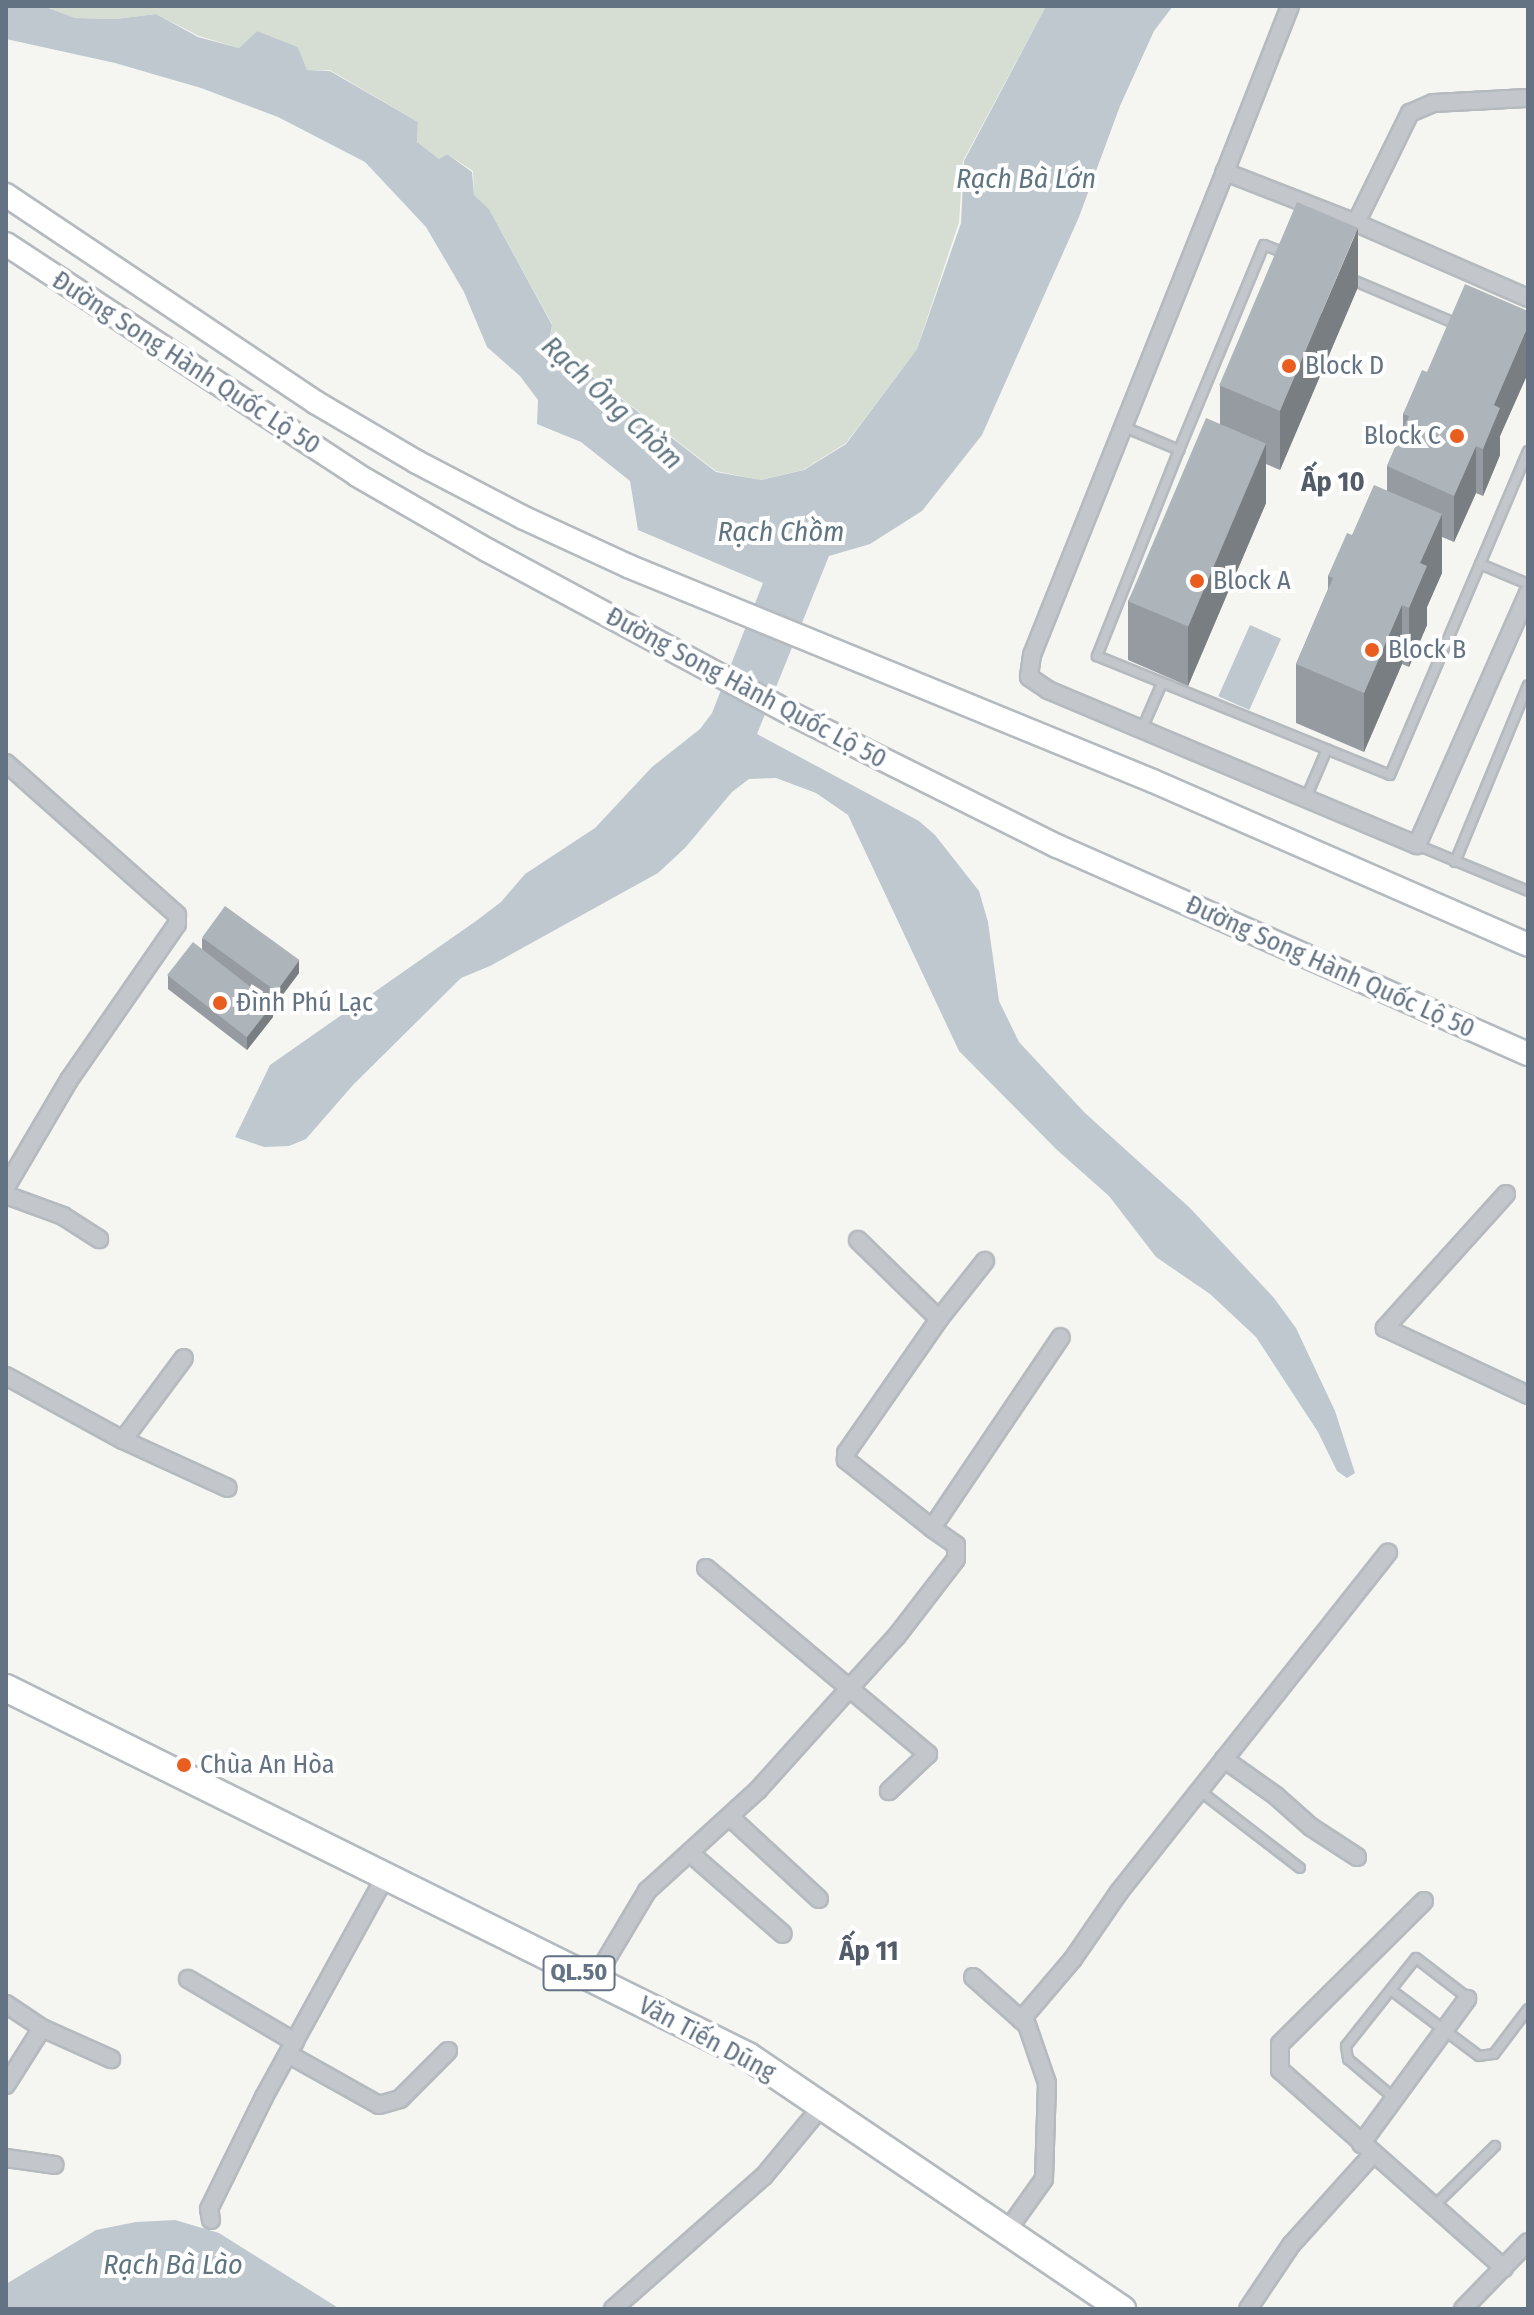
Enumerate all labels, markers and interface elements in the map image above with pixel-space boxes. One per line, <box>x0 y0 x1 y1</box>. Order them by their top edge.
water label: Rạch Bà Lớn <box>956 162 1096 196</box>
street label: Đường Song Hành Quốc Lộ 50 <box>46 265 326 461</box>
water label: Rạch Ông Chồm <box>535 329 689 477</box>
place label: Block D <box>1305 350 1384 382</box>
marker: Block D <box>1280 357 1298 375</box>
place label: Block C <box>1364 420 1441 452</box>
marker: Block C <box>1448 427 1466 445</box>
district label: Ấp 10 <box>1301 465 1365 499</box>
water label: Rạch Chồm <box>718 515 844 549</box>
place label: Block A <box>1213 565 1291 597</box>
marker: Block A <box>1188 572 1206 590</box>
street label: Đường Song Hành Quốc Lộ 50 <box>600 601 892 775</box>
place label: Block B <box>1388 634 1466 666</box>
marker: Block B <box>1363 641 1381 659</box>
street label: Đường Song Hành Quốc Lộ 50 <box>1181 889 1479 1045</box>
place label: Đình Phú Lạc <box>236 987 373 1019</box>
marker: Đình Phú Lạc <box>211 994 229 1012</box>
place label: Chùa An Hòa <box>200 1749 335 1781</box>
marker: Chùa An Hòa <box>175 1756 193 1774</box>
district label: Ấp 11 <box>839 1934 899 1968</box>
road number: QL.50 <box>541 1953 617 1993</box>
street label: Văn Tiến Dũng <box>633 1990 781 2088</box>
water label: Rạch Bà Lào <box>103 2248 243 2282</box>

